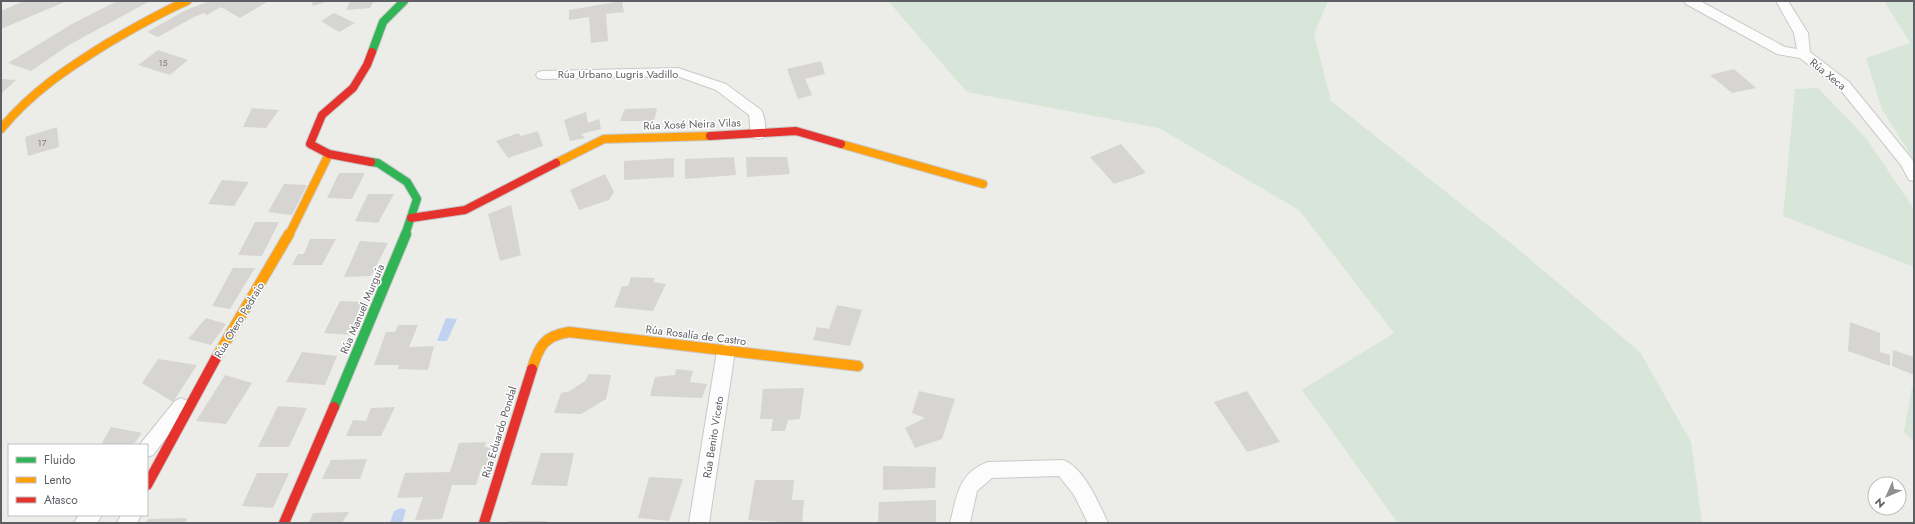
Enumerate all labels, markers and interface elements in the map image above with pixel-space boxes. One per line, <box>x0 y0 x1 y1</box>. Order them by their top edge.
street label: Rúa Xeca <box>1806 54 1850 94</box>
house number: 15 <box>158 56 168 69</box>
street label: Rúa Urbano Lugris Vadillo <box>558 66 678 82</box>
street label: Rúa Xosé Neira Vilas <box>643 114 742 134</box>
house number: 17 <box>38 136 47 149</box>
street label: Rúa Manuel Murguía <box>336 262 388 356</box>
street label: Rúa Otero Pedraio <box>210 279 268 361</box>
street label: Rúa Rosalía de Castro <box>645 321 747 349</box>
street label: Rúa Eduardo Pondal <box>477 384 521 480</box>
street label: Rúa Benito Viceto <box>699 395 727 479</box>
legend <box>8 444 148 516</box>
text: Fluido <box>44 451 76 469</box>
text: Lento <box>44 471 72 489</box>
north arrow <box>1867 476 1907 516</box>
text: Atasco <box>44 491 78 509</box>
text: N <box>1871 494 1889 512</box>

